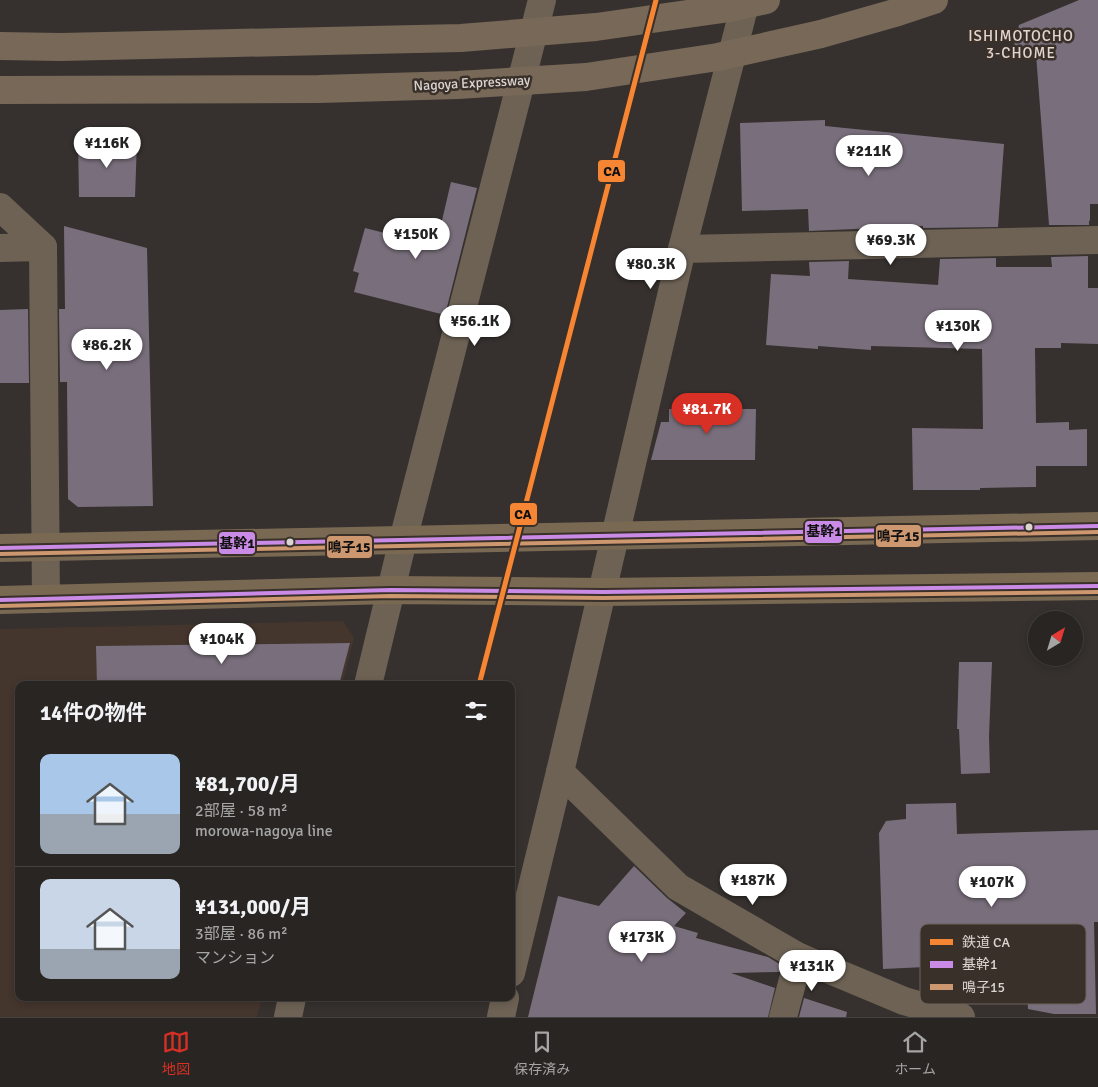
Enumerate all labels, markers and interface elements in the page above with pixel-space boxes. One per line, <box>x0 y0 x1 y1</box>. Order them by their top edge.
district label: ISHIMOTOCHO 3-CHOME <box>968 27 1074 62</box>
street label: Nagoya Expressway <box>413 71 531 95</box>
pin: ¥116K <box>72 126 142 169</box>
text: ¥116K <box>85 133 129 153</box>
pin: ¥211K <box>834 134 904 177</box>
text: ¥211K <box>847 141 891 161</box>
line badge: CA <box>597 159 626 183</box>
text: CA <box>603 163 621 180</box>
pin: ¥150K <box>381 218 451 260</box>
text: ¥150K <box>394 224 438 244</box>
pin: ¥69.3K <box>850 224 932 266</box>
text: ¥69.3K <box>866 230 916 250</box>
pin: ¥80.3K <box>610 248 692 290</box>
text: ¥80.3K <box>626 254 676 274</box>
pin: ¥56.1K <box>434 304 516 347</box>
pin: ¥130K <box>923 310 993 352</box>
text: ¥56.1K <box>450 311 500 331</box>
text: ¥130K <box>936 316 980 336</box>
pin: ¥86.2K <box>66 328 148 371</box>
text: ¥86.2K <box>82 335 132 355</box>
pin: ¥81.7K <box>666 392 748 435</box>
text: ¥81.7K <box>682 399 732 419</box>
line badge: CA <box>509 502 538 526</box>
text: CA <box>514 506 532 523</box>
line badge: 基幹1 <box>804 520 843 544</box>
unlabelled marker <box>1024 522 1034 532</box>
text: 基幹1 <box>806 523 842 540</box>
line badge: 鳴子15 <box>875 524 922 548</box>
text: 鳴子15 <box>876 528 920 545</box>
line badge: 基幹1 <box>218 531 256 555</box>
text: 基幹1 <box>219 535 255 552</box>
line badge: 鳴子15 <box>326 535 373 559</box>
unlabelled marker <box>285 537 295 547</box>
text: 鳴子15 <box>327 539 371 556</box>
north arrow <box>1028 611 1082 666</box>
map controls <box>1028 611 1083 666</box>
pin: ¥104K <box>187 622 257 665</box>
text: ¥104K <box>200 629 244 649</box>
icon: filters <box>462 697 490 725</box>
text: 14件の物件 <box>40 700 147 726</box>
text: ¥81,700/月 <box>195 771 300 797</box>
icon: home <box>80 774 140 834</box>
text: 2部屋 · 58 m² <box>195 801 288 821</box>
text: morowa-nagoya line <box>195 821 333 841</box>
pin: ¥187K <box>718 864 788 906</box>
pin: ¥107K <box>957 866 1027 908</box>
text: ¥187K <box>731 870 775 890</box>
text: ¥107K <box>970 872 1014 892</box>
text: ¥131,000/月 <box>195 894 311 920</box>
icon: home <box>80 899 140 959</box>
pin: ¥173K <box>607 920 677 963</box>
text: 3部屋 · 86 m² <box>195 924 288 944</box>
legend <box>920 924 1086 1004</box>
text: ¥173K <box>620 927 664 947</box>
text: 鉄道 CA <box>962 934 1011 951</box>
text: マンション <box>195 948 275 968</box>
pin: ¥131K <box>777 950 847 992</box>
text: ¥131K <box>790 956 834 976</box>
text: 基幹1 <box>962 956 998 973</box>
text: 鳴子15 <box>962 979 1005 996</box>
tab: 地図 <box>162 1028 190 1078</box>
tab: 保存済み <box>514 1028 570 1078</box>
tab: ホーム <box>894 1028 936 1078</box>

